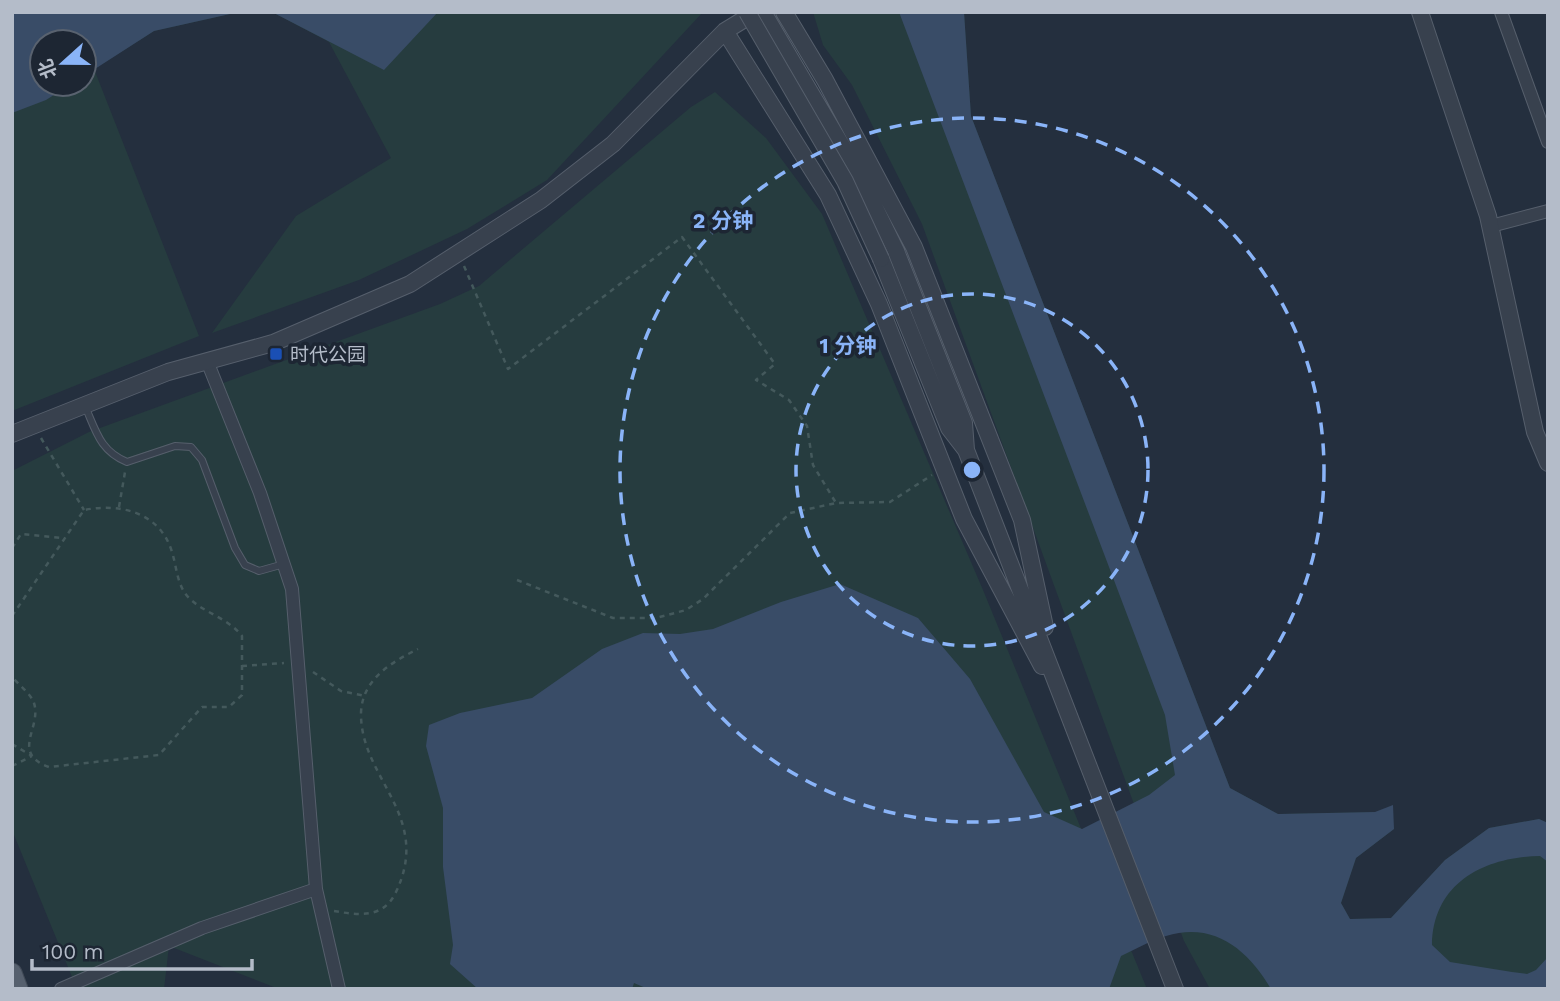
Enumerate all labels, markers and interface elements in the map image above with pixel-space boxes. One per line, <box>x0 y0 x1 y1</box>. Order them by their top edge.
north arrow <box>28 28 98 98</box>
text: 北 <box>33 56 62 82</box>
text: 2 分钟 <box>693 208 753 233</box>
text: 1 分钟 <box>819 333 877 358</box>
place label: 时代公园 <box>290 343 366 366</box>
marker: 时代公园 <box>268 346 284 362</box>
centre of rings <box>960 458 984 482</box>
scale bar <box>32 928 252 972</box>
text: 100 m <box>42 939 104 964</box>

